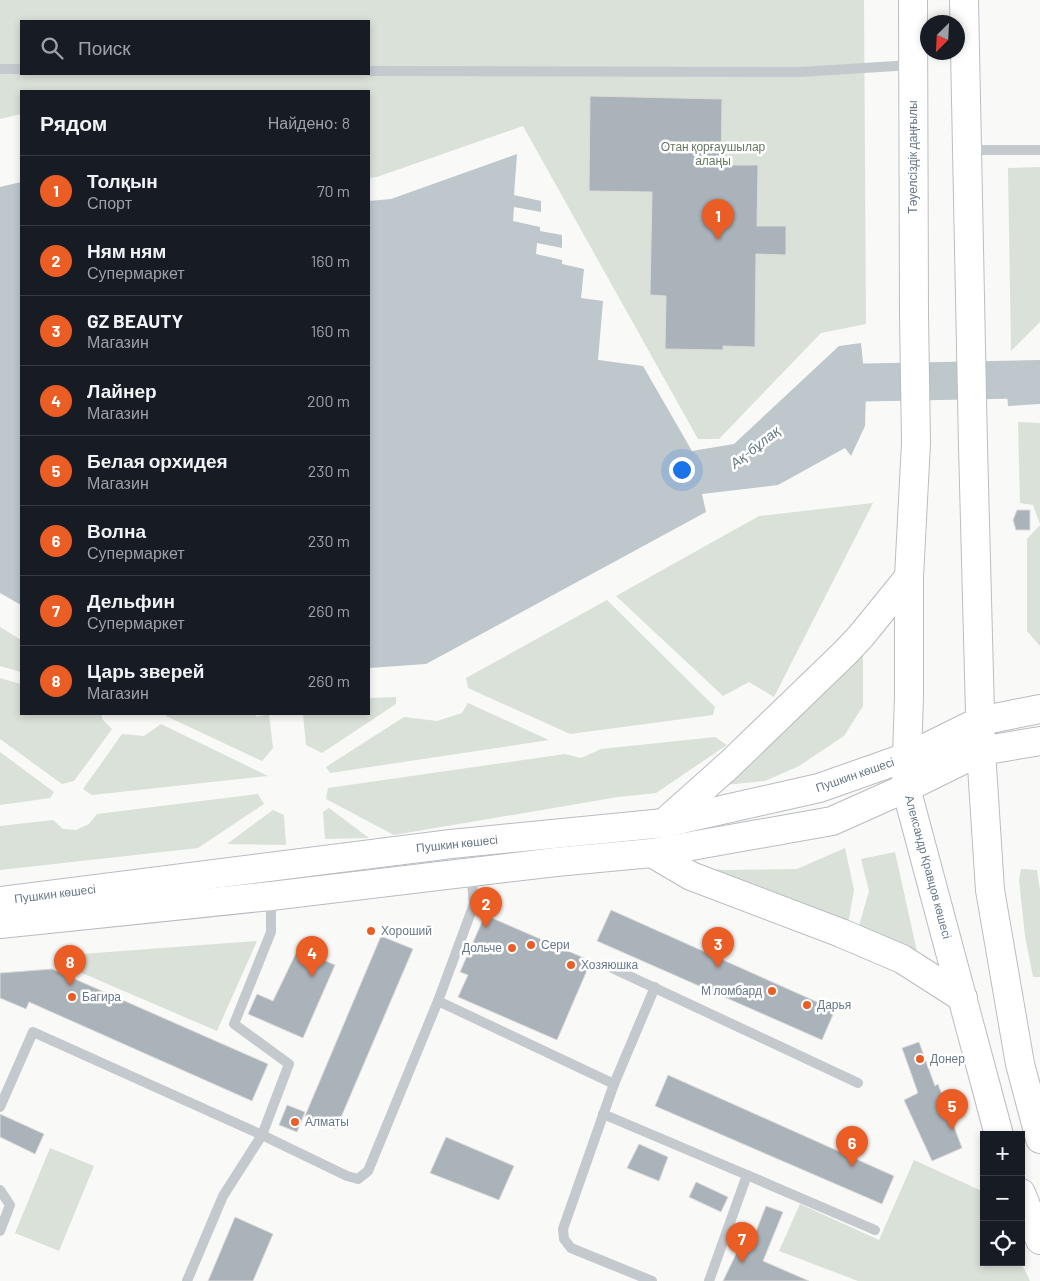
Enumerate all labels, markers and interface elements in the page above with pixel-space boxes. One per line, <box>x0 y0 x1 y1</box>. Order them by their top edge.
north arrow <box>920 15 965 60</box>
search box <box>20 20 370 75</box>
icon: search <box>38 34 66 62</box>
text: Поиск <box>78 36 131 59</box>
street label: Тәуелсіздік даңғылы <box>905 100 920 214</box>
text: Рядом <box>40 110 107 135</box>
text: Найдено: 8 <box>268 113 350 132</box>
park label: Отан қорғаушылар алаңы <box>661 139 766 168</box>
text: Толқын <box>87 169 158 192</box>
text: 1 <box>53 181 59 200</box>
text: 70 m <box>317 181 350 200</box>
text: Спорт <box>87 193 132 212</box>
pin: 1 <box>702 199 734 240</box>
text: Ням ням <box>87 239 166 262</box>
text: 2 <box>52 251 60 270</box>
text: 160 m <box>311 251 350 270</box>
text: Супермаркет <box>87 263 185 282</box>
text: GZ BEAUTY <box>87 309 183 332</box>
text: 3 <box>52 321 60 340</box>
text: 160 m <box>311 321 350 340</box>
text: Магазин <box>87 332 149 351</box>
text: Лайнер <box>87 379 157 402</box>
text: 4 <box>51 391 61 410</box>
text: 200 m <box>307 391 350 410</box>
text: Магазин <box>87 403 149 422</box>
water label: Ақ-бұлақ <box>726 421 784 472</box>
text: Белая орхидея <box>87 449 228 472</box>
your location <box>669 457 695 483</box>
text: 5 <box>52 461 60 480</box>
text: 230 m <box>308 461 350 480</box>
text: Магазин <box>87 473 149 492</box>
text: Волна <box>87 519 146 542</box>
text: 6 <box>52 531 60 550</box>
text: 230 m <box>308 531 350 550</box>
text: Супермаркет <box>87 543 185 562</box>
text: Дельфин <box>87 589 175 612</box>
text: 7 <box>52 601 60 620</box>
text: 260 m <box>308 601 350 620</box>
text: Супермаркет <box>87 613 185 632</box>
text: Царь зверей <box>87 659 205 682</box>
text: 8 <box>52 671 60 690</box>
text: 260 m <box>308 671 350 690</box>
text: Магазин <box>87 683 149 702</box>
street label: Пушкин көшесі <box>814 754 896 795</box>
street label: Александр Кравцов көшесі <box>902 793 955 940</box>
street label: Пушкин көшесі <box>415 832 499 855</box>
street label: Пушкин көшесі <box>13 881 97 906</box>
pin: 2 <box>470 887 502 928</box>
place label: Хороший <box>381 923 432 938</box>
marker: Хороший <box>365 925 377 937</box>
pin: 3 <box>702 927 734 968</box>
pin: 4 <box>296 936 328 977</box>
place label: Сери <box>541 937 570 952</box>
marker: Сери <box>525 939 537 951</box>
place label: Дольче <box>462 940 502 955</box>
marker: Дольче <box>506 942 518 954</box>
pin: 8 <box>54 945 86 986</box>
place label: Хозяюшка <box>581 957 639 971</box>
marker: Хозяюшка <box>565 959 577 971</box>
place label: М ломбард <box>701 983 762 998</box>
marker: М ломбард <box>766 985 778 997</box>
place label: Багира <box>82 989 121 1004</box>
marker: Багира <box>66 991 78 1003</box>
place label: Дарья <box>817 997 851 1012</box>
marker: Дарья <box>801 999 813 1011</box>
place label: Донер <box>930 1051 965 1066</box>
marker: Донер <box>914 1053 926 1065</box>
pin: 5 <box>936 1089 968 1130</box>
place label: Алматы <box>305 1114 349 1128</box>
marker: Алматы <box>289 1116 301 1128</box>
pin: 6 <box>836 1126 868 1167</box>
map controls <box>980 1131 1025 1266</box>
button: + <box>980 1131 1025 1176</box>
button: − <box>980 1176 1025 1221</box>
button: locate <box>980 1221 1025 1266</box>
pin: 7 <box>726 1222 758 1263</box>

